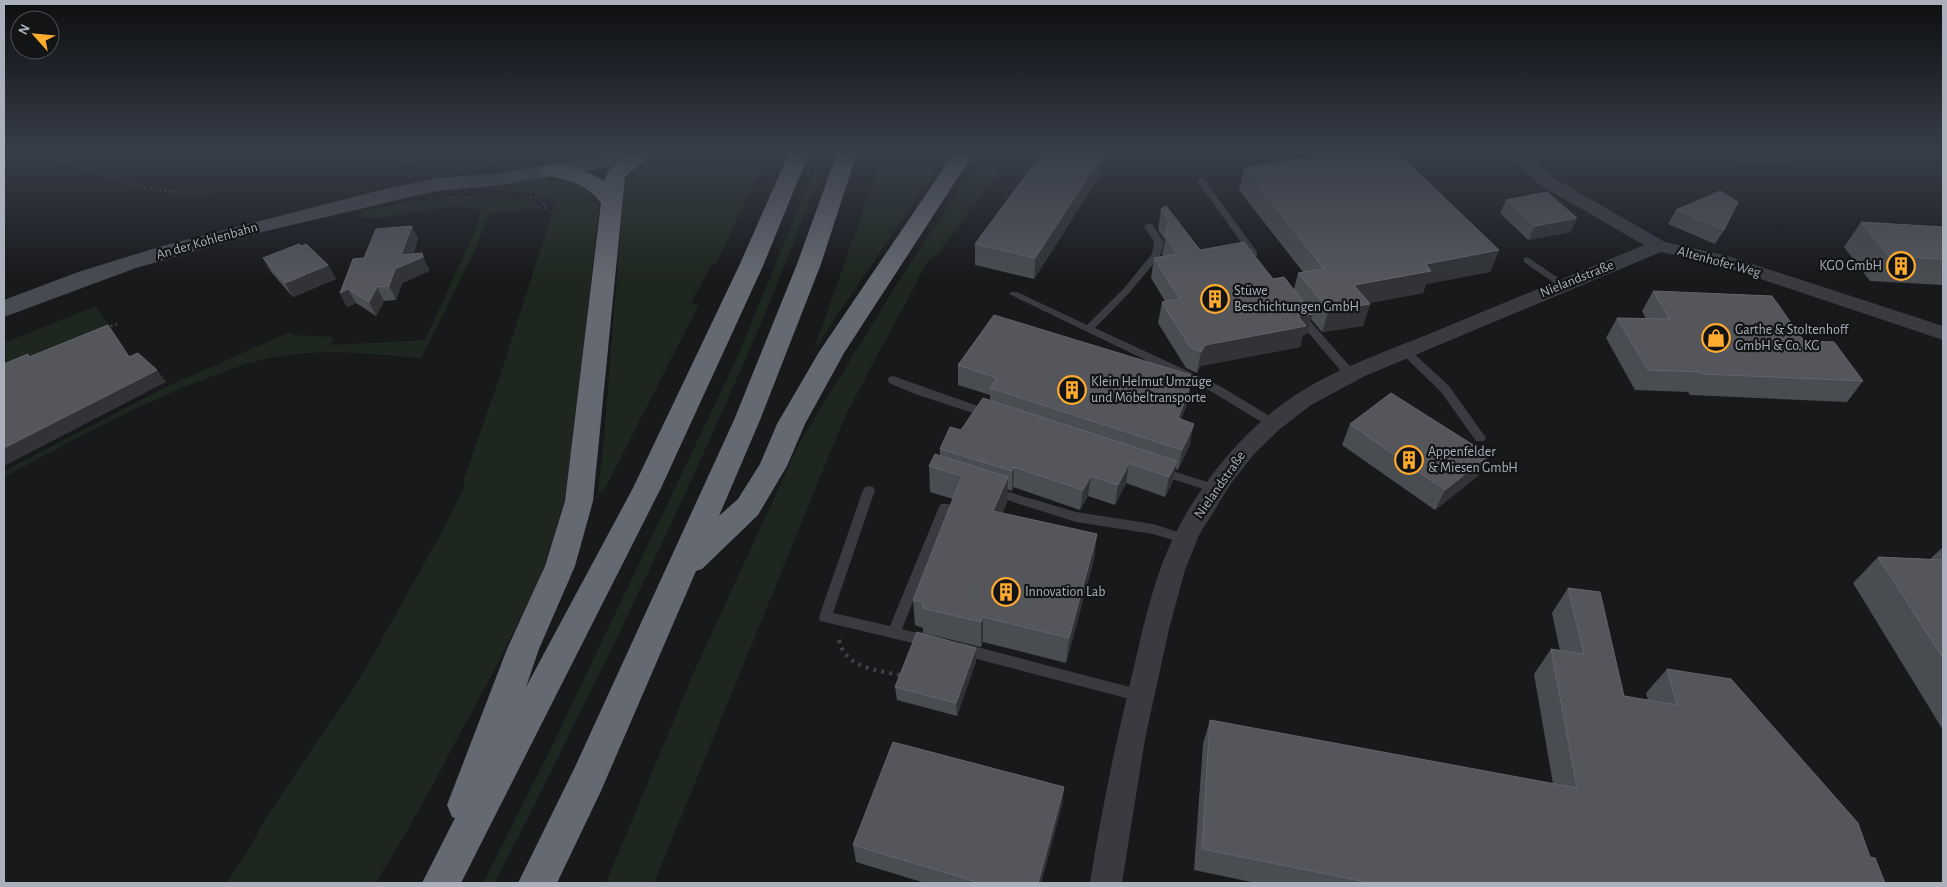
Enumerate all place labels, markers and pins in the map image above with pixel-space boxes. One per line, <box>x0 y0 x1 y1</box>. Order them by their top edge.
building icon: KGO GmbH <box>1886 251 1916 281</box>
place label: KGO GmbH <box>1819 259 1882 273</box>
building icon: Stüwe Beschichtungen GmbH <box>1200 284 1230 314</box>
place label: Stüwe Beschichtungen GmbH <box>1234 284 1359 314</box>
shop icon: Garthe & Stoltenhoff GmbH & Co. KG <box>1701 323 1731 353</box>
place label: Garthe & Stoltenhoff GmbH & Co. KG <box>1735 323 1849 353</box>
building icon: Klein Helmut Umzüge und Möbeltransporte <box>1057 375 1087 405</box>
place label: Klein Helmut Umzüge und Möbeltransporte <box>1091 375 1212 405</box>
building icon: Appenfelder & Miesen GmbH <box>1394 445 1424 475</box>
place label: Appenfelder & Miesen GmbH <box>1428 445 1518 475</box>
building icon: Innovation Lab <box>991 577 1021 607</box>
place label: Innovation Lab <box>1025 585 1105 599</box>

